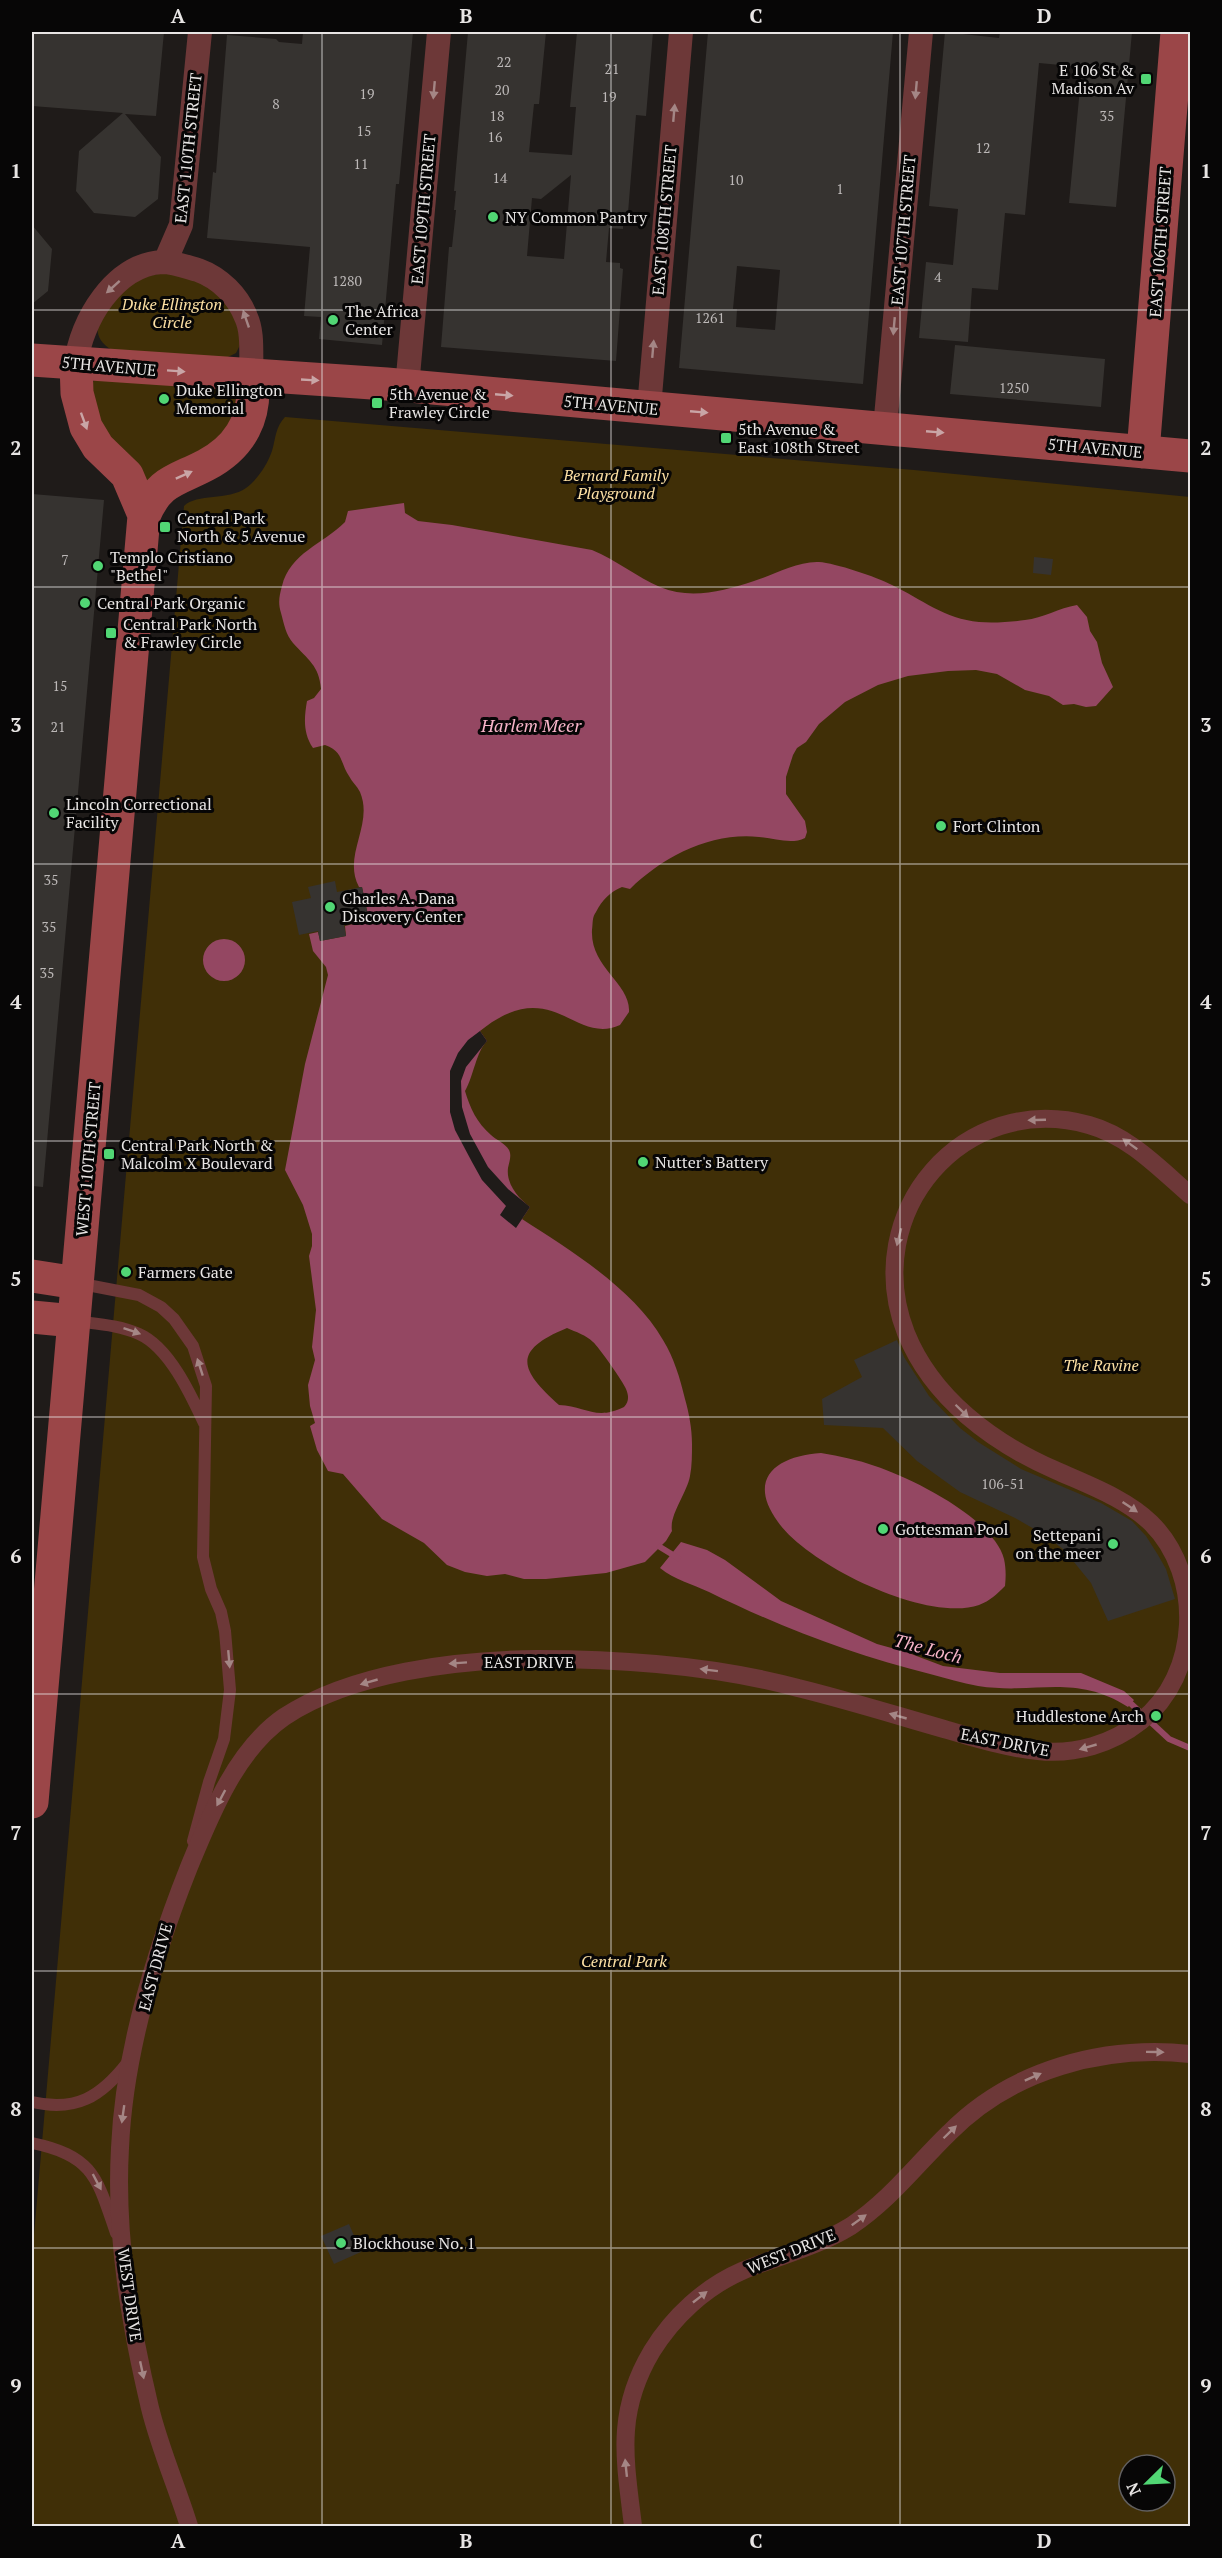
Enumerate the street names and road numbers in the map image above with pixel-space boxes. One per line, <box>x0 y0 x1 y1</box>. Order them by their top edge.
street label: EAST 110TH STREET <box>169 72 207 224</box>
street label: EAST 109TH STREET <box>405 133 441 285</box>
street label: EAST 108TH STREET <box>646 144 682 296</box>
street label: EAST 107TH STREET <box>885 154 921 306</box>
street label: EAST 106TH STREET <box>1144 166 1176 318</box>
street label: 5TH AVENUE <box>61 351 157 381</box>
street label: 5TH AVENUE <box>563 390 659 420</box>
street label: 5TH AVENUE <box>1047 433 1143 463</box>
street label: WEST 110TH STREET <box>70 1081 106 1237</box>
street label: EAST DRIVE <box>484 1651 574 1673</box>
street label: EAST DRIVE <box>959 1723 1051 1761</box>
street label: EAST DRIVE <box>133 1921 177 2013</box>
street label: WEST DRIVE <box>743 2223 839 2279</box>
street label: WEST DRIVE <box>113 2247 147 2343</box>

